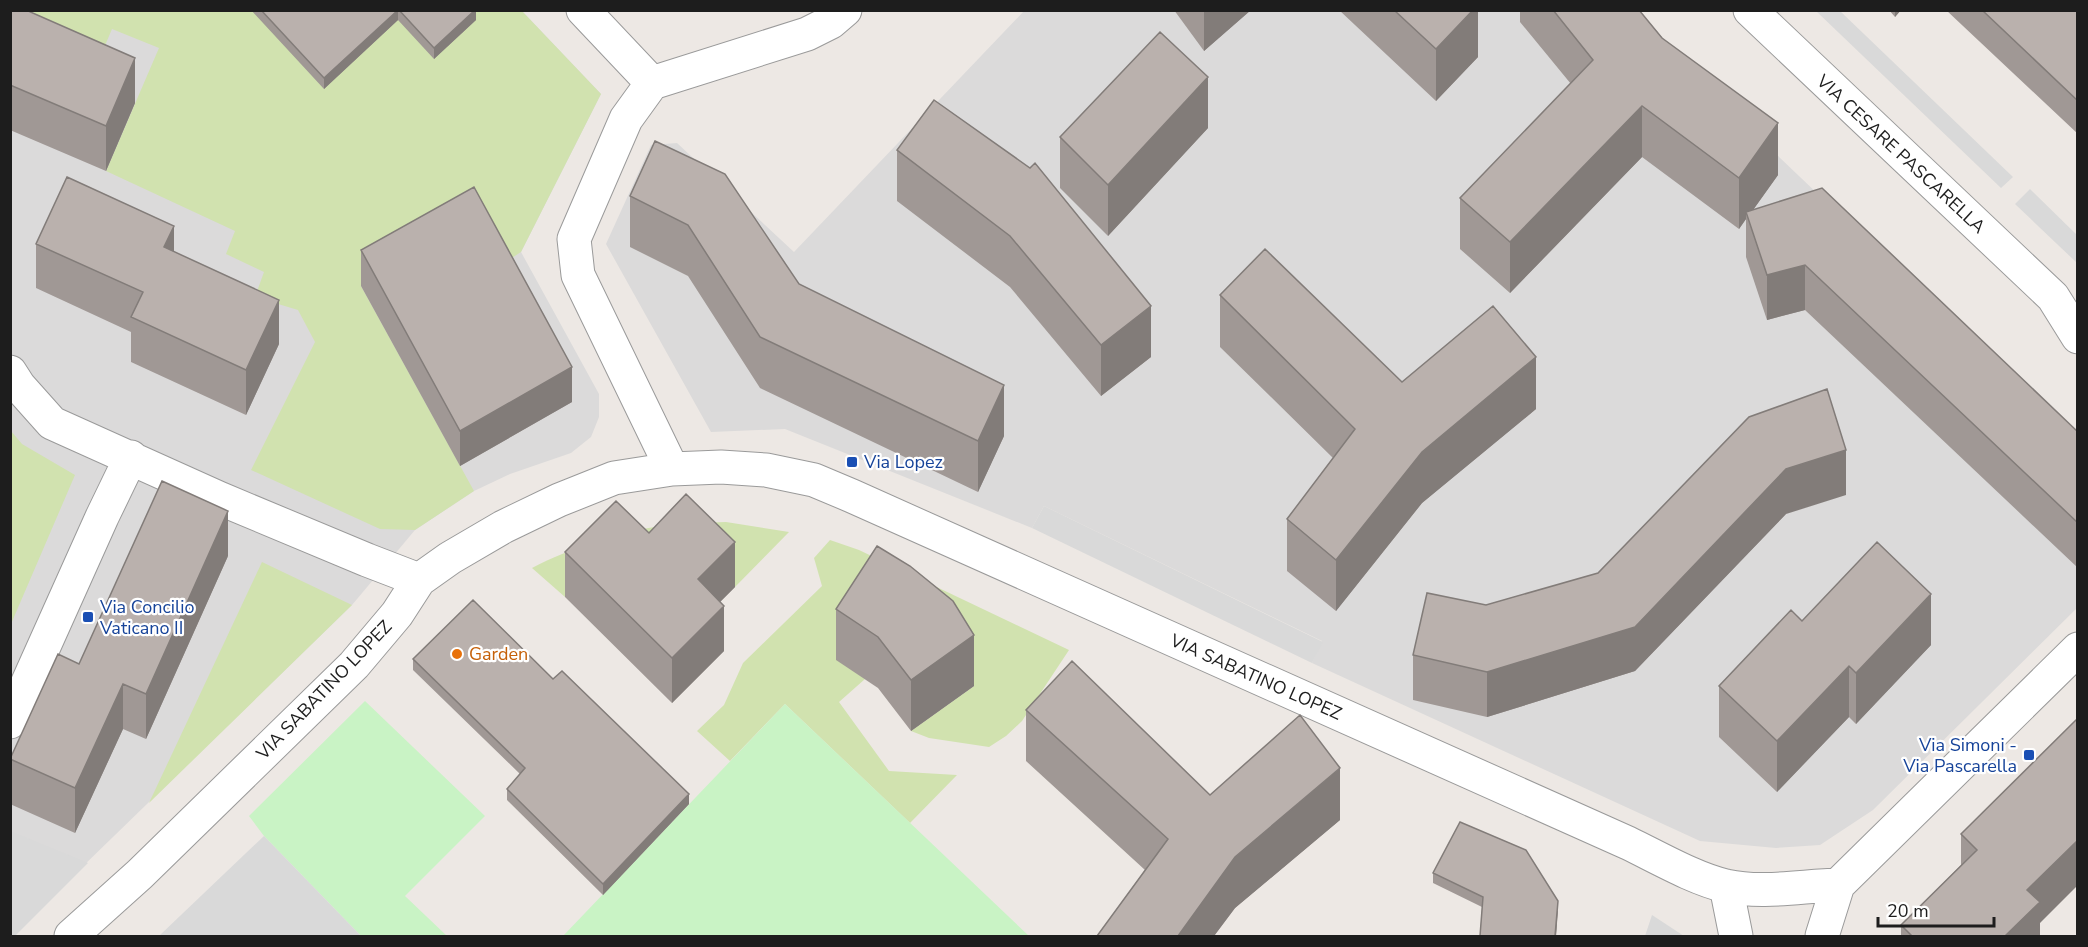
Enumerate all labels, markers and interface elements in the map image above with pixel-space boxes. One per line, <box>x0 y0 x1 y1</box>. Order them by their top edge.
street label: VIA CESARE PASCARELLA <box>1811 69 1991 239</box>
place label: Via Lopez <box>863 450 943 474</box>
marker: Via Lopez <box>845 455 859 469</box>
place label: Via Concilio Vaticano II <box>99 595 194 640</box>
marker: Via Concilio Vaticano II <box>81 610 95 624</box>
street label: VIA SABATINO LOPEZ <box>250 615 397 766</box>
street label: VIA SABATINO LOPEZ <box>1166 628 1346 726</box>
place label: Garden <box>469 642 528 666</box>
marker: Garden <box>450 647 464 661</box>
place label: Via Simoni - Via Pascarella <box>1902 733 2017 778</box>
marker: Via Simoni - Via Pascarella <box>2022 748 2036 762</box>
scale bar <box>1878 890 1994 928</box>
text: 20 m <box>1887 899 1929 923</box>

